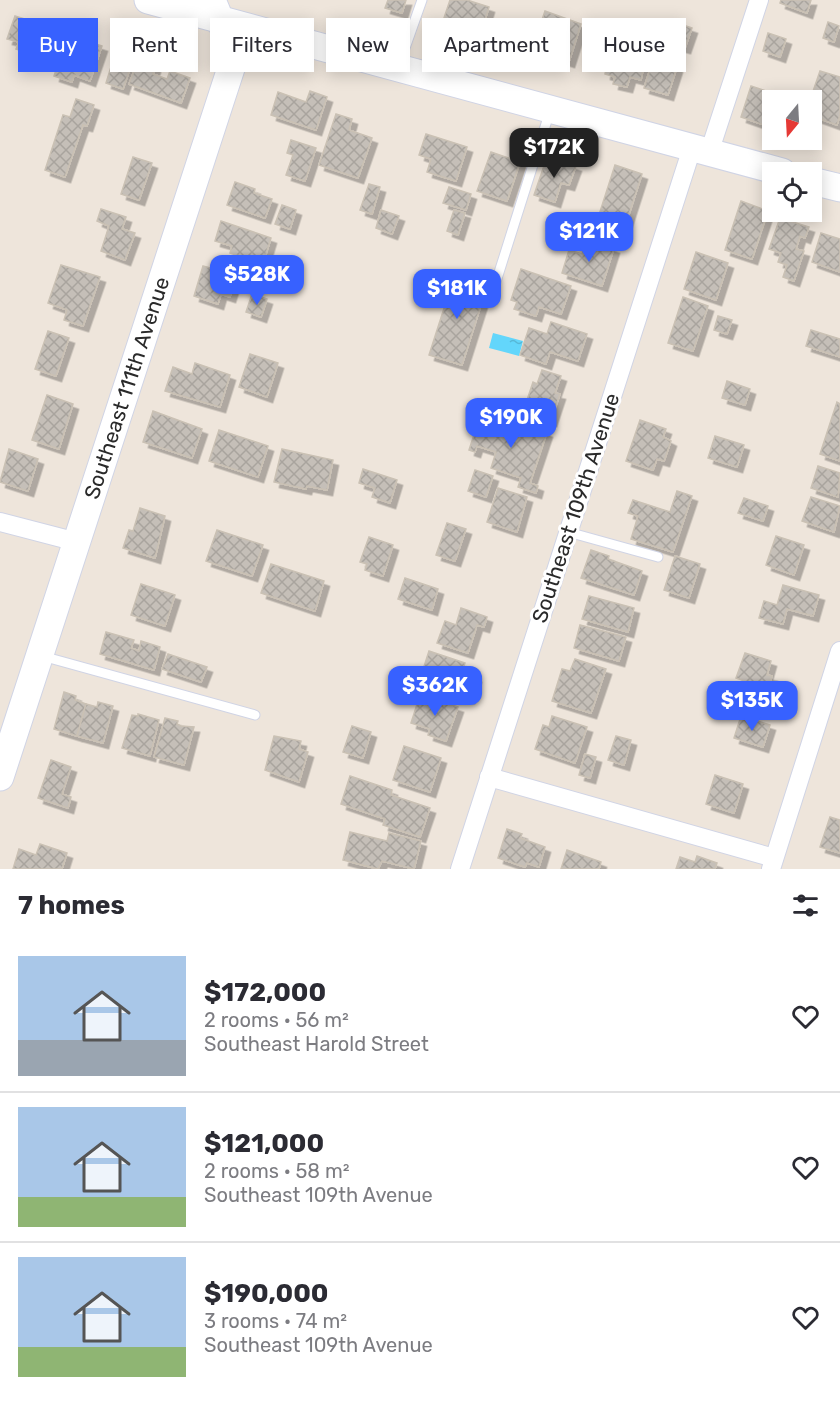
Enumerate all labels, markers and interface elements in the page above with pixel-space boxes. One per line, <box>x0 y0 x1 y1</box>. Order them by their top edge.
chip: Buy <box>18 18 98 72</box>
chip: Rent <box>110 18 198 72</box>
chip: Filters <box>210 18 314 72</box>
chip: New <box>326 18 410 72</box>
chip: Apartment <box>422 18 570 72</box>
chip: House <box>582 18 686 72</box>
north arrow <box>762 90 822 150</box>
map controls <box>762 90 822 222</box>
pin: $172K <box>512 128 596 179</box>
text: $172K <box>523 135 585 159</box>
button: locate <box>762 162 822 222</box>
pin: $121K <box>547 212 631 263</box>
text: $121K <box>559 219 619 243</box>
pin: $528K <box>215 255 299 306</box>
text: $528K <box>224 262 290 286</box>
pin: $181K <box>415 269 499 320</box>
street label: Southeast 111th Avenue <box>79 274 174 502</box>
text: $181K <box>427 276 487 300</box>
street label: Southeast 109th Avenue <box>527 390 625 626</box>
pin: $190K <box>469 398 553 449</box>
text: $190K <box>480 405 542 429</box>
pin: $362K <box>393 666 477 717</box>
text: $362K <box>402 673 468 697</box>
pin: $135K <box>710 681 794 732</box>
text: $135K <box>721 688 783 712</box>
icon: filters <box>789 889 822 922</box>
text: 7 homes <box>18 890 125 921</box>
text: $172,000 <box>204 977 326 1008</box>
icon: home <box>66 980 138 1052</box>
icon: heart <box>789 1000 822 1033</box>
text: 2 rooms · 56 m² <box>204 1008 349 1032</box>
text: Southeast Harold Street <box>204 1032 429 1056</box>
text: $121,000 <box>204 1128 324 1159</box>
icon: home <box>66 1131 138 1203</box>
icon: heart <box>789 1151 822 1184</box>
text: 2 rooms · 58 m² <box>204 1159 350 1183</box>
text: Southeast 109th Avenue <box>204 1183 433 1207</box>
text: $190,000 <box>204 1278 329 1309</box>
icon: home <box>66 1281 138 1353</box>
icon: heart <box>789 1301 822 1334</box>
text: 3 rooms · 74 m² <box>204 1309 347 1333</box>
text: Southeast 109th Avenue <box>204 1333 433 1357</box>

